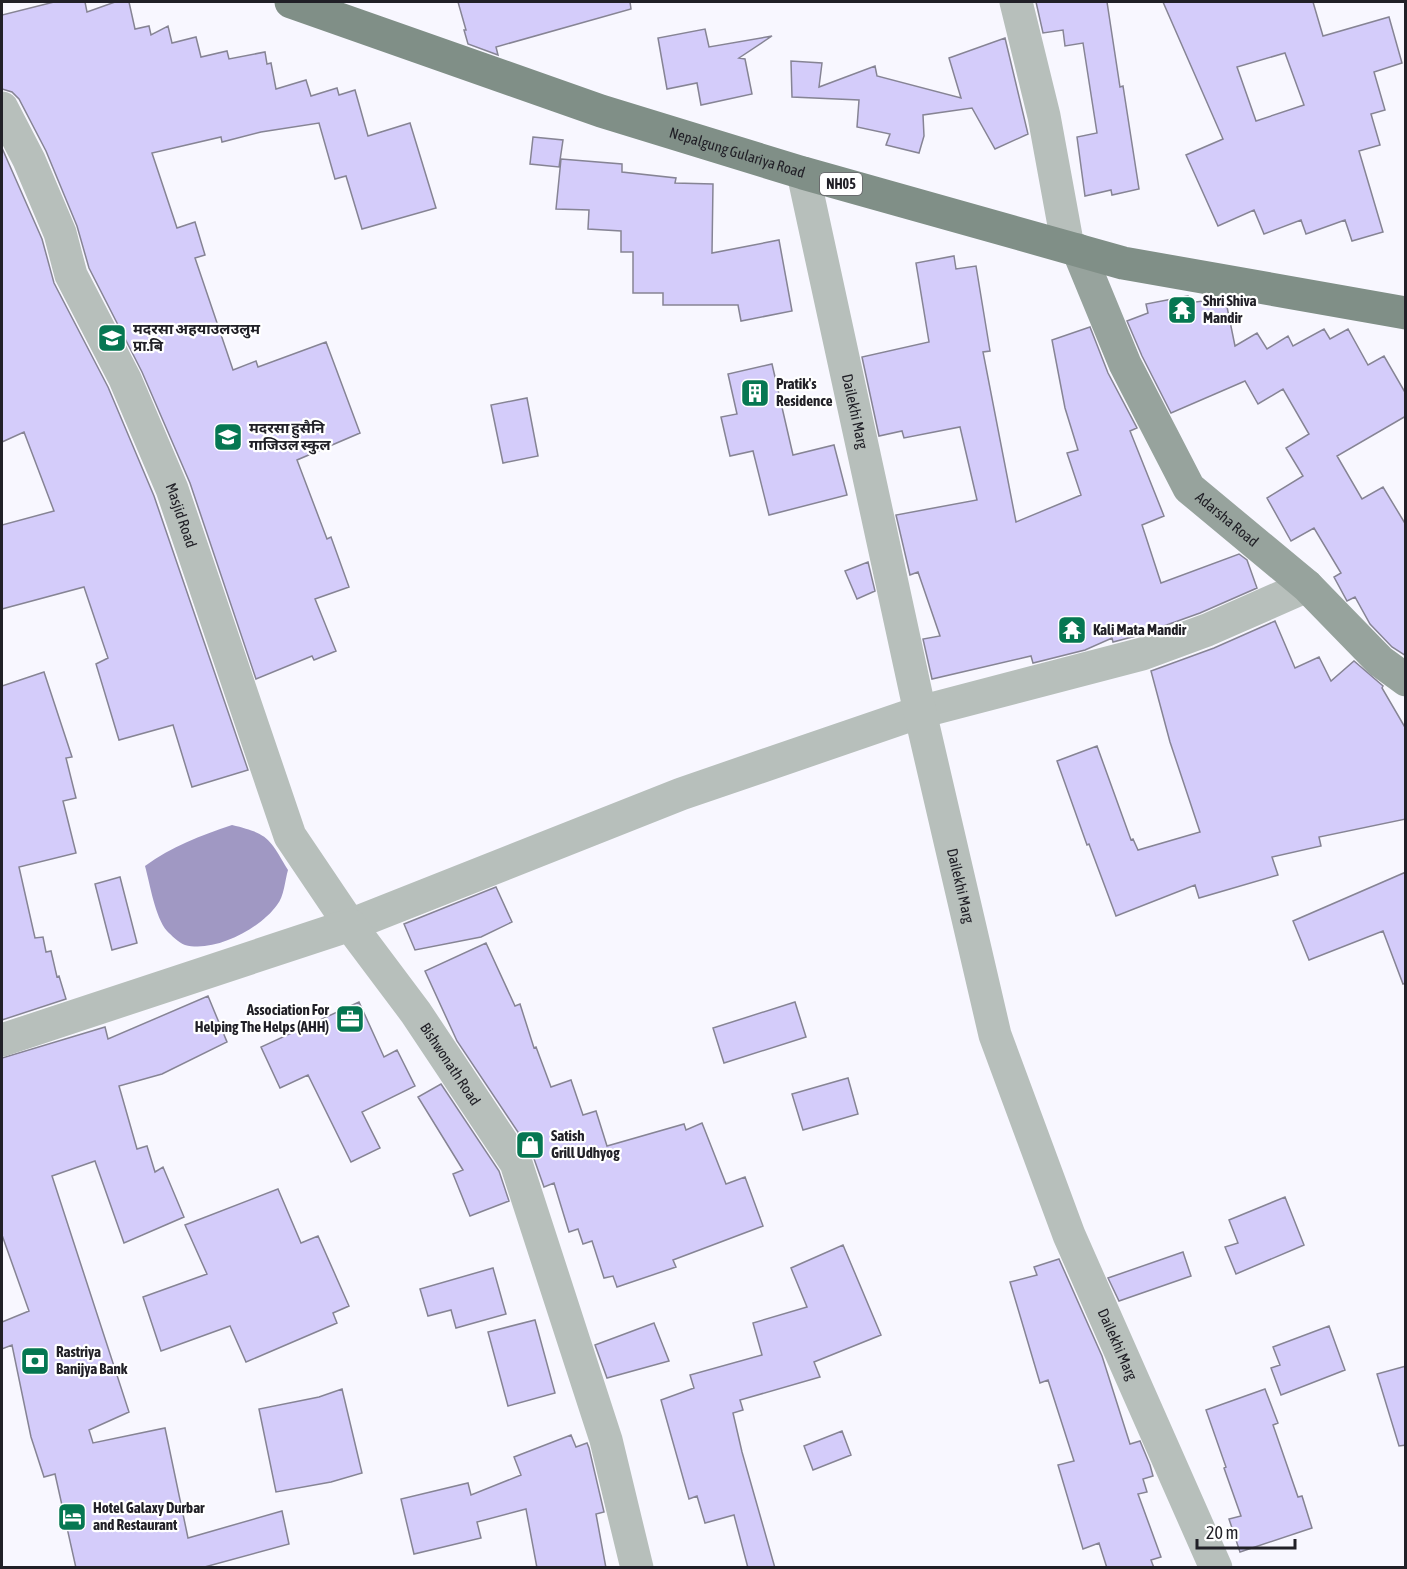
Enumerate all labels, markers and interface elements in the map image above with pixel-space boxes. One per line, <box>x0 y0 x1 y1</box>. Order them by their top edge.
street label: Nepalgung Gulariya Road <box>667 124 807 181</box>
road number: NH05 <box>820 173 862 195</box>
place label: Shri Shiva Mandir <box>1203 292 1257 326</box>
temple icon: Shri Shiva Mandir <box>1166 294 1198 326</box>
place label: मदरसा अहयाउलउलुम प्रा.बि <box>133 320 260 354</box>
school or university icon: मदरसा अहयाउलउलुम प्रा.बि <box>96 322 128 354</box>
street label: Dailekhi Marg <box>839 372 872 451</box>
place label: Pratik's Residence <box>776 375 833 409</box>
building icon: Pratik's Residence <box>739 377 771 409</box>
place label: मदरसा हुसैनि गाजिउल स्कुल <box>249 419 332 455</box>
school or university icon: मदरसा हुसैनि गाजिउल स्कुल <box>212 421 244 453</box>
street label: Masjid Road <box>162 480 200 550</box>
street label: Adarsha Road <box>1192 488 1262 550</box>
temple icon: Kali Mata Mandir <box>1056 614 1088 646</box>
place label: Kali Mata Mandir <box>1093 621 1187 638</box>
street label: Dailekhi Marg <box>944 847 978 925</box>
place label: Association For Helping The Helps (AHH) <box>195 1001 330 1035</box>
office icon: Association For Helping The Helps (AHH) <box>334 1003 366 1035</box>
street label: Bishwonath Road <box>417 1019 484 1108</box>
place label: Satish Grill Udhyog <box>551 1127 620 1161</box>
shop icon: Satish Grill Udhyog <box>514 1129 546 1161</box>
street label: Dailekhi Marg <box>1095 1306 1141 1383</box>
place label: Rastriya Banijya Bank <box>56 1343 128 1377</box>
bank icon: Rastriya Banijya Bank <box>19 1345 51 1377</box>
place label: Hotel Galaxy Durbar and Restaurant <box>93 1499 205 1533</box>
hotel icon: Hotel Galaxy Durbar and Restaurant <box>56 1501 88 1533</box>
scale bar <box>1197 1512 1294 1550</box>
text: 20 m <box>1206 1522 1238 1543</box>

